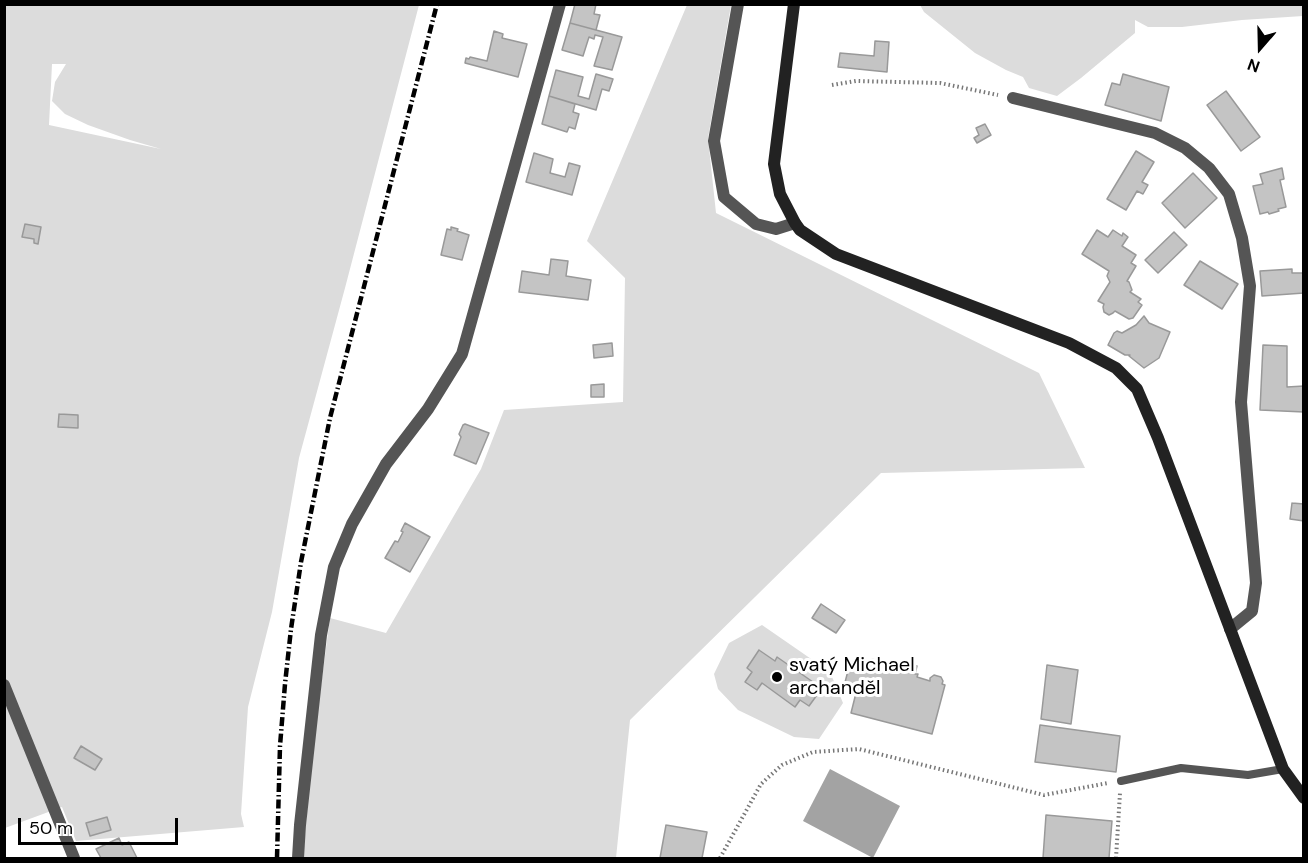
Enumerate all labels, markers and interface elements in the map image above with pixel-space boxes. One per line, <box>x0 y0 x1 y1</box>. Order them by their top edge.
north arrow <box>1230 18 1290 78</box>
text: N <box>1245 54 1263 77</box>
place label: svatý Michael archanděl <box>789 654 915 701</box>
marker: svatý Michael archanděl <box>770 670 784 684</box>
scale bar <box>21 806 182 844</box>
text: 50 m <box>29 816 73 840</box>

